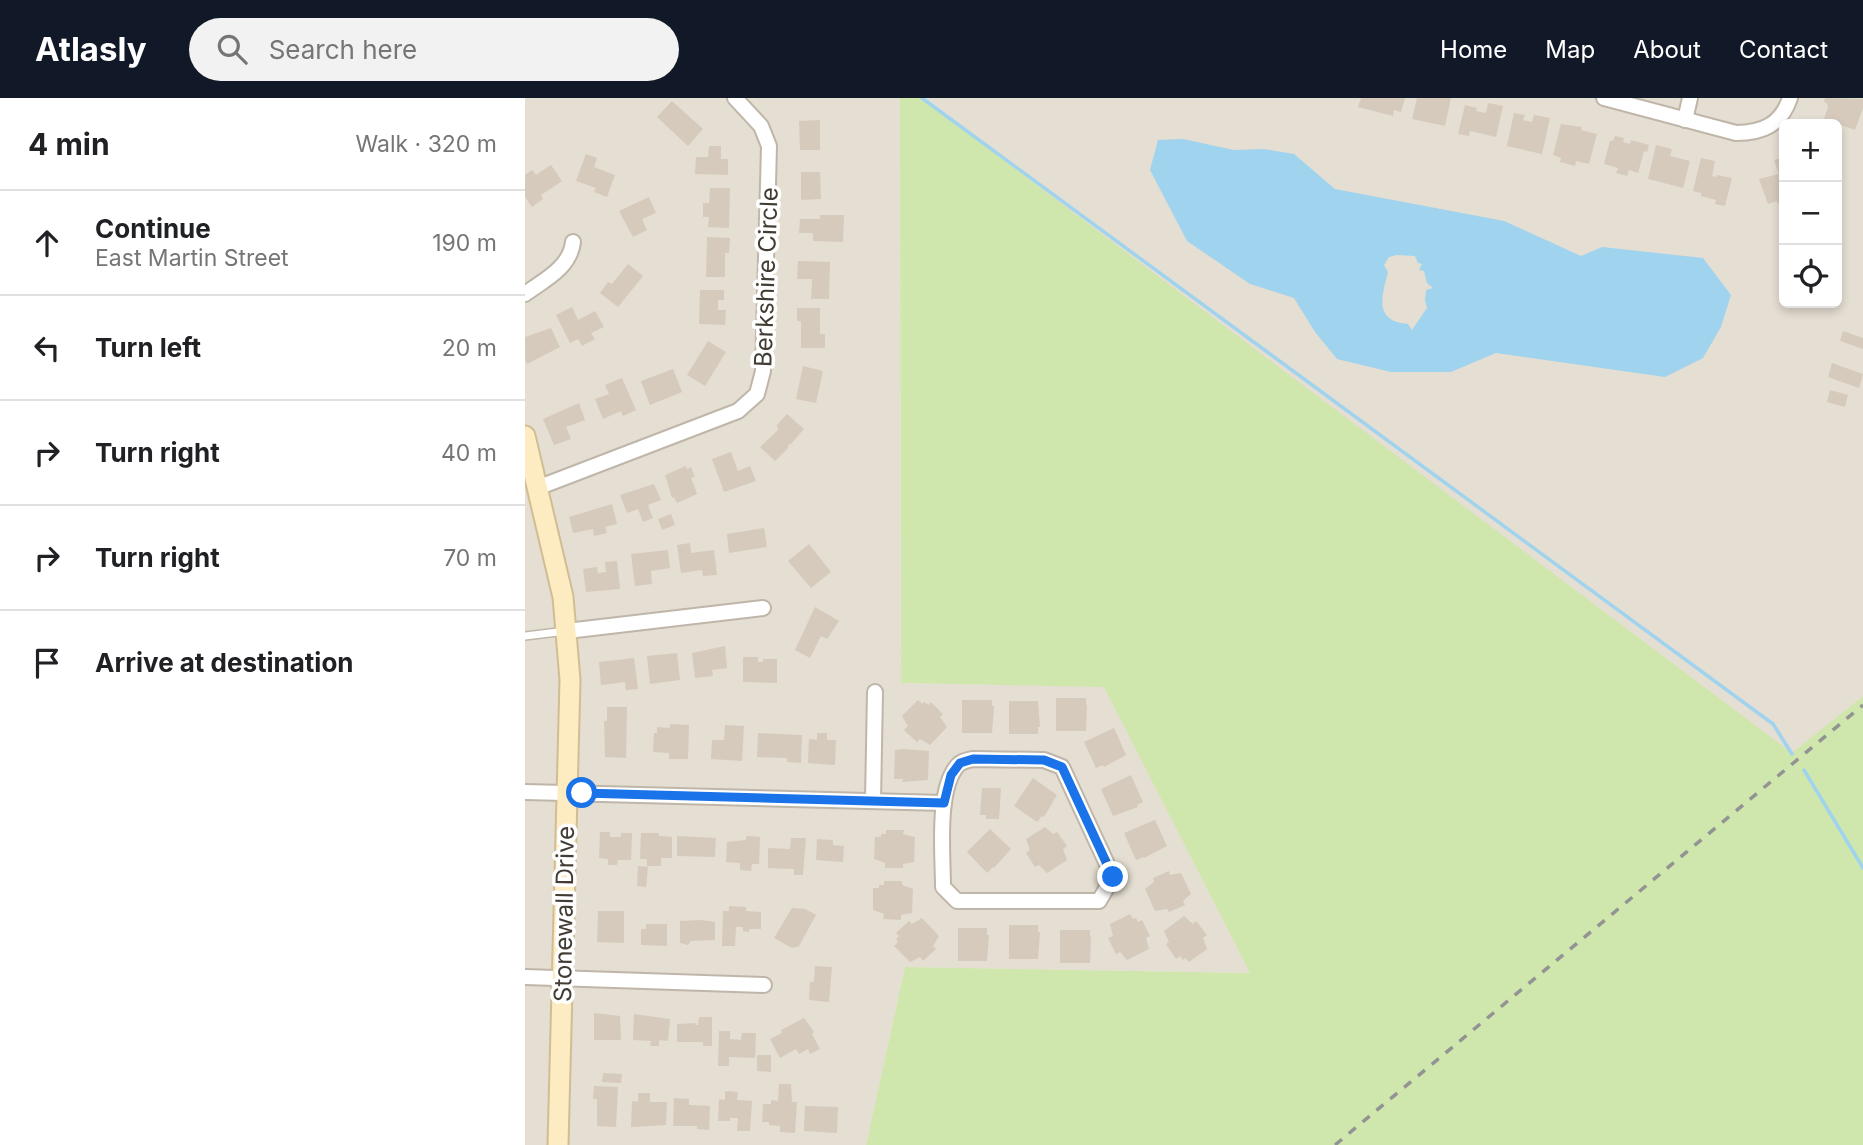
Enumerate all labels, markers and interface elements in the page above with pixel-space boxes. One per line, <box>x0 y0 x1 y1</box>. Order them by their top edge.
search box <box>189 18 679 81</box>
text: Atlasly <box>35 29 147 69</box>
icon: search <box>213 30 251 68</box>
text: Search here <box>269 34 417 65</box>
text: Home <box>1440 35 1507 64</box>
text: Map <box>1545 35 1595 64</box>
text: About <box>1633 35 1701 64</box>
text: Contact <box>1739 35 1828 64</box>
map controls <box>1779 119 1842 308</box>
button: + <box>1779 119 1842 182</box>
text: 4 min <box>28 126 110 162</box>
text: Walk · 320 m <box>355 130 497 158</box>
button: − <box>1779 182 1842 245</box>
street label: Berkshire Circle <box>748 187 784 367</box>
text: Continue <box>95 213 211 244</box>
icon: ahead <box>28 224 66 262</box>
text: 190 m <box>432 229 497 257</box>
text: East Martin Street <box>95 244 289 272</box>
button: locate <box>1779 245 1842 308</box>
icon: left <box>28 329 66 367</box>
text: Turn left <box>95 332 201 363</box>
text: 20 m <box>442 334 497 362</box>
icon: right <box>28 434 66 472</box>
text: Turn right <box>95 437 220 468</box>
text: 40 m <box>441 439 497 467</box>
icon: right <box>28 539 66 577</box>
text: Turn right <box>95 542 220 573</box>
text: 70 m <box>443 544 497 572</box>
icon: arrive <box>28 644 66 682</box>
text: Arrive at destination <box>95 647 354 678</box>
route start <box>566 777 597 808</box>
street label: Stonewall Drive <box>548 826 580 1002</box>
route end <box>1097 861 1128 892</box>

